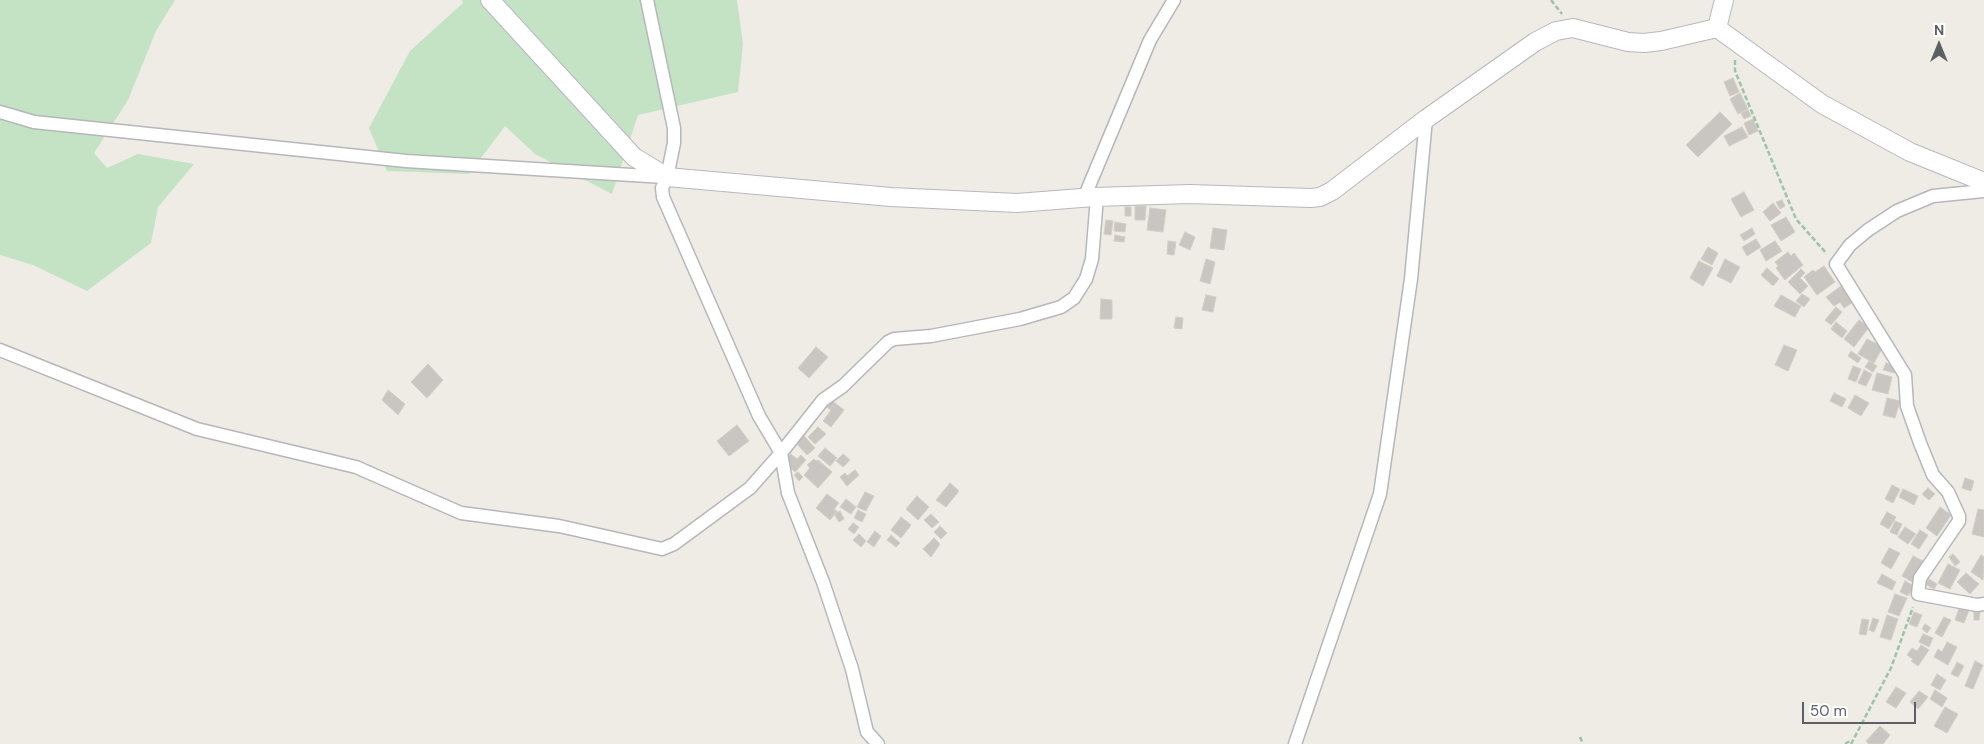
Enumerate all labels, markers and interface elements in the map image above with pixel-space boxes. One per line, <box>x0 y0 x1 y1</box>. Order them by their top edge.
north arrow <box>1914 20 1964 70</box>
text: N <box>1934 21 1944 39</box>
scale bar <box>1804 692 1918 724</box>
text: 50 m <box>1810 701 1847 721</box>

